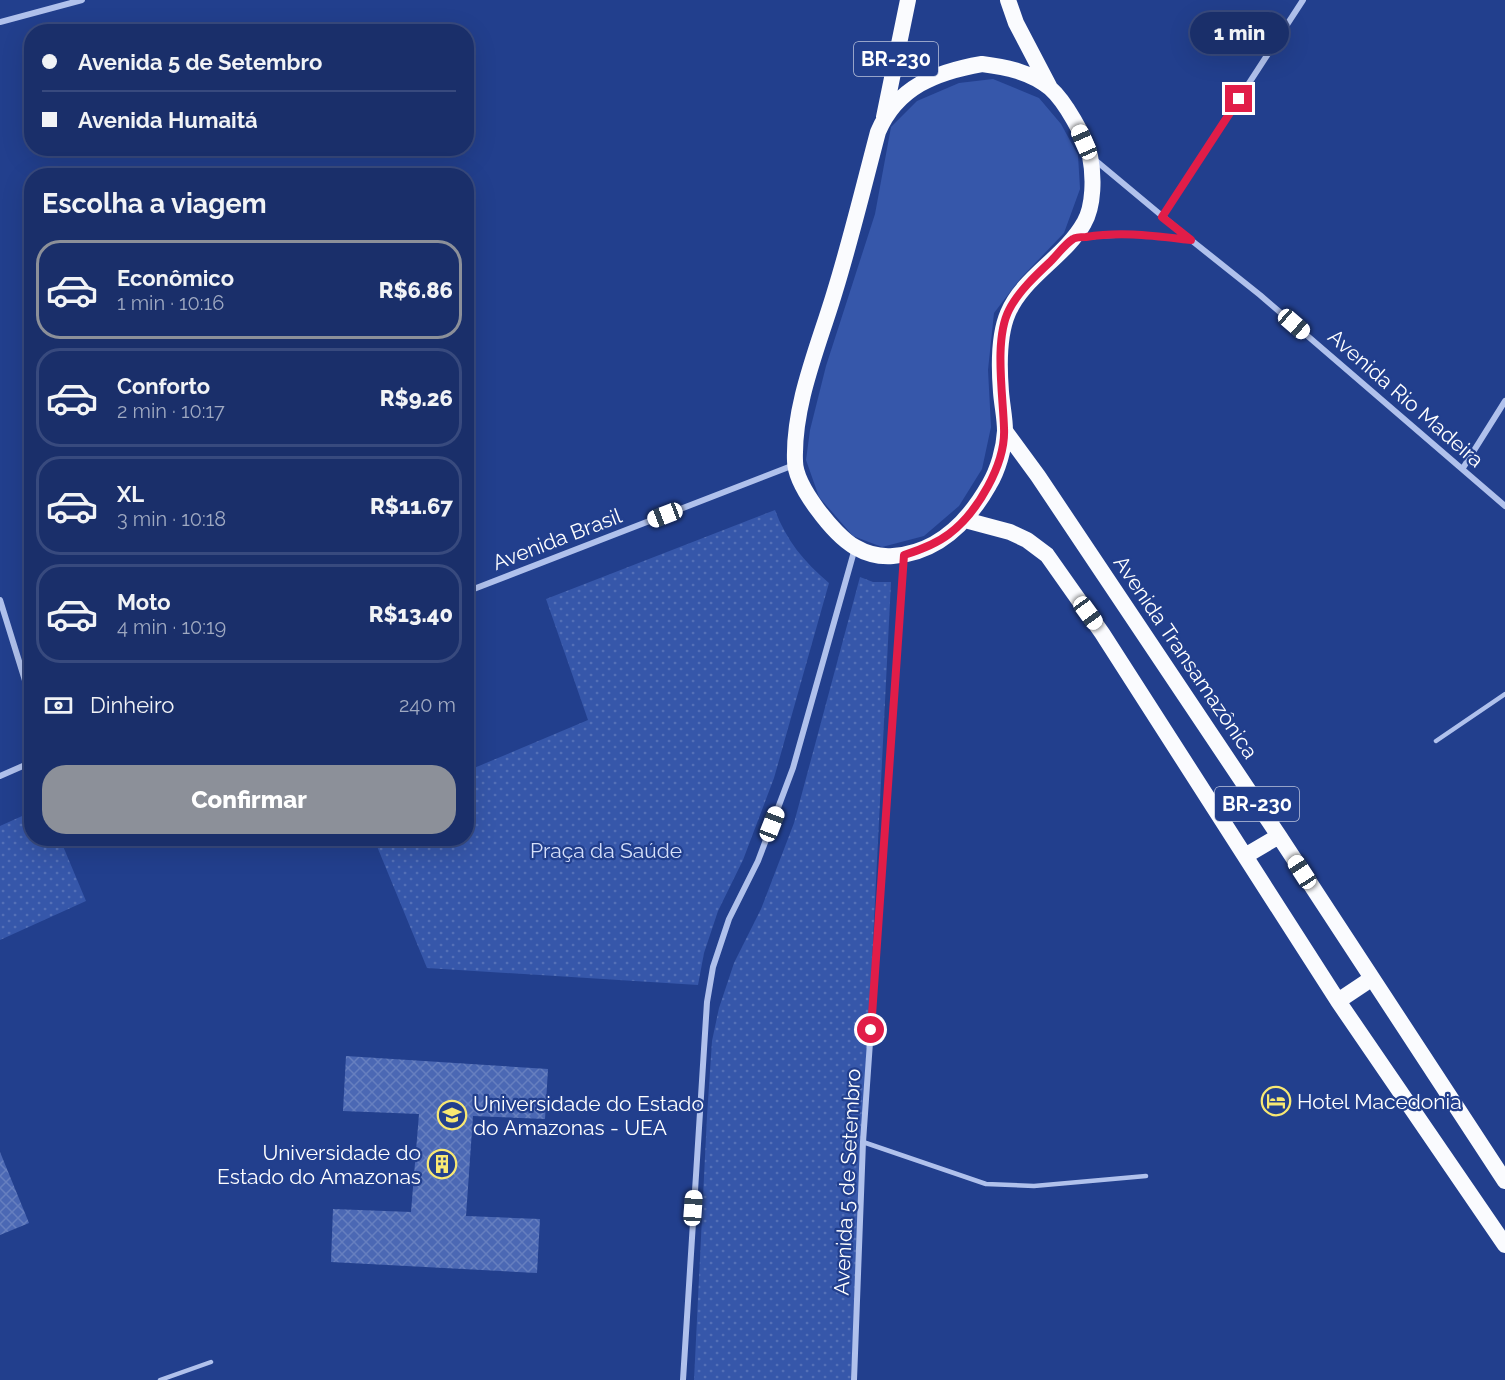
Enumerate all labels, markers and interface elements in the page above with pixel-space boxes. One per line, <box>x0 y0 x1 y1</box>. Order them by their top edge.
callout: 1 min <box>1190 12 1288 54</box>
text: 1 min <box>1214 21 1265 45</box>
road number: BR-230 <box>854 42 938 76</box>
text: Avenida 5 de Setembro <box>78 49 322 75</box>
route end <box>1225 85 1252 112</box>
text: Avenida Humaitá <box>78 107 258 133</box>
car <box>1068 122 1100 162</box>
text: Escolha a viagem <box>42 188 267 219</box>
icon: car <box>45 263 99 317</box>
text: Econômico <box>117 265 234 291</box>
text: R$6.86 <box>379 277 453 303</box>
text: 1 min · 10:16 <box>117 291 224 315</box>
car <box>1275 305 1313 343</box>
street label: Avenida Rio Madeira <box>1323 324 1489 472</box>
icon: car <box>45 371 99 425</box>
text: Conforto <box>117 373 210 399</box>
text: R$9.26 <box>380 385 453 411</box>
text: 2 min · 10:17 <box>117 399 225 423</box>
icon: car <box>45 479 99 533</box>
text: XL <box>117 481 144 507</box>
text: R$11.67 <box>370 493 453 519</box>
car <box>645 500 685 530</box>
street label: Avenida Brasil <box>489 503 625 575</box>
text: 3 min · 10:18 <box>117 507 226 531</box>
street label: Avenida Transamazônica <box>1109 551 1263 763</box>
icon: car <box>45 587 99 641</box>
text: Moto <box>117 589 171 615</box>
car <box>1070 593 1106 633</box>
text: R$13.40 <box>369 601 453 627</box>
text: 4 min · 10:19 <box>117 615 226 639</box>
icon: cash <box>42 689 75 722</box>
text: Dinheiro <box>90 692 174 718</box>
text: 240 m <box>399 693 456 717</box>
button: Confirmar <box>42 765 456 834</box>
road number: BR-230 <box>1215 787 1299 821</box>
car <box>757 804 787 844</box>
park label: Praça da Saúde <box>530 838 682 863</box>
car <box>1285 852 1319 892</box>
route start <box>857 1016 884 1043</box>
street label: Avenida 5 de Setembro <box>829 1068 865 1296</box>
hotel icon: Hotel Macedonia <box>1260 1085 1292 1117</box>
place label: Hotel Macedonia <box>1297 1089 1462 1114</box>
place label: Universidade do Estado do Amazonas - UEA <box>473 1091 704 1140</box>
school or university icon: Universidade do Estado do Amazonas - UEA <box>436 1099 468 1131</box>
place label: Universidade do Estado do Amazonas <box>217 1140 421 1189</box>
building icon: Universidade do Estado do Amazonas <box>426 1148 458 1180</box>
car <box>683 1189 703 1227</box>

